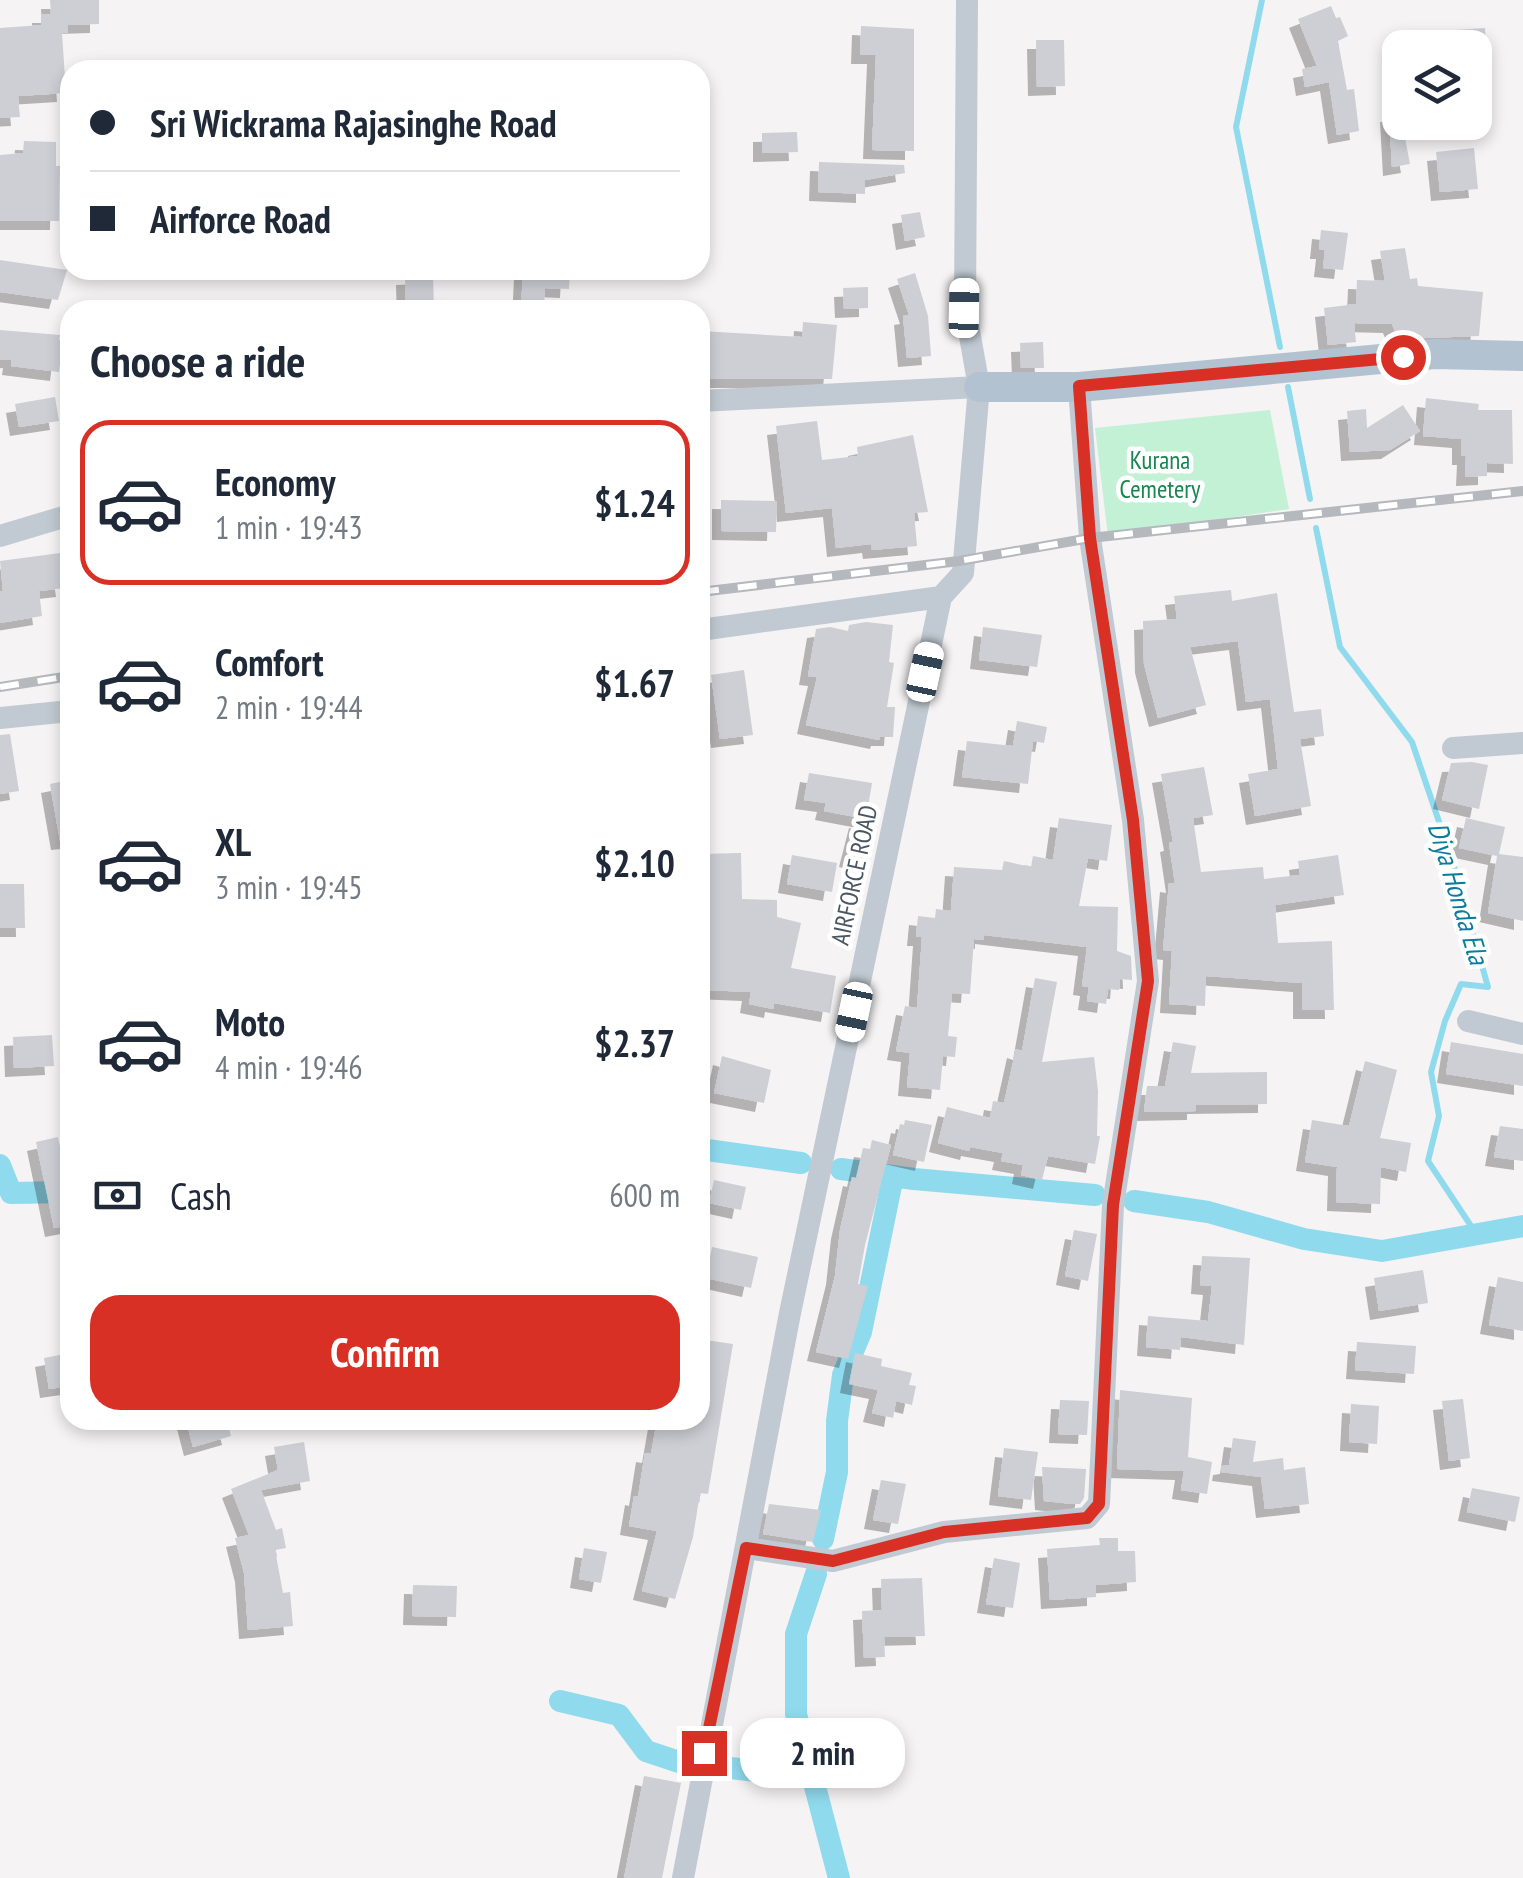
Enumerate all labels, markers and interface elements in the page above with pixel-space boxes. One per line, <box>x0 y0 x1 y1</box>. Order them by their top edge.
map controls <box>1382 30 1492 140</box>
button: layers <box>1382 30 1492 140</box>
text: Sri Wickrama Rajasinghe Road <box>150 98 557 147</box>
text: Airforce Road <box>150 194 331 243</box>
car <box>948 278 980 338</box>
text: Choose a ride <box>90 331 305 389</box>
route start <box>1381 335 1426 380</box>
park label: Kurana Cemetery <box>1120 444 1201 505</box>
text: Economy <box>215 457 335 506</box>
icon: car <box>95 458 185 548</box>
text: $1.24 <box>594 478 675 527</box>
text: 1 min · 19:43 <box>215 506 363 548</box>
text: Comfort <box>215 637 324 686</box>
icon: car <box>95 638 185 728</box>
car <box>904 640 946 704</box>
text: $1.67 <box>594 658 675 707</box>
text: 2 min · 19:44 <box>215 686 363 728</box>
street label: AIRFORCE ROAD <box>824 802 884 948</box>
text: XL <box>215 817 251 866</box>
water label: Diya Honda Ela <box>1420 817 1499 970</box>
icon: car <box>95 818 185 908</box>
text: $2.10 <box>594 838 675 887</box>
text: 3 min · 19:45 <box>215 866 363 908</box>
car <box>833 980 875 1044</box>
text: Moto <box>215 997 285 1046</box>
icon: car <box>95 998 185 1088</box>
text: $2.37 <box>594 1018 675 1067</box>
text: 4 min · 19:46 <box>215 1046 363 1088</box>
icon: cash <box>90 1168 145 1223</box>
text: Cash <box>170 1171 232 1220</box>
text: 600 m <box>609 1174 680 1216</box>
button: Confirm <box>90 1295 680 1410</box>
callout: 2 min <box>739 1718 904 1788</box>
route end <box>682 1731 727 1776</box>
text: 2 min <box>790 1732 855 1774</box>

